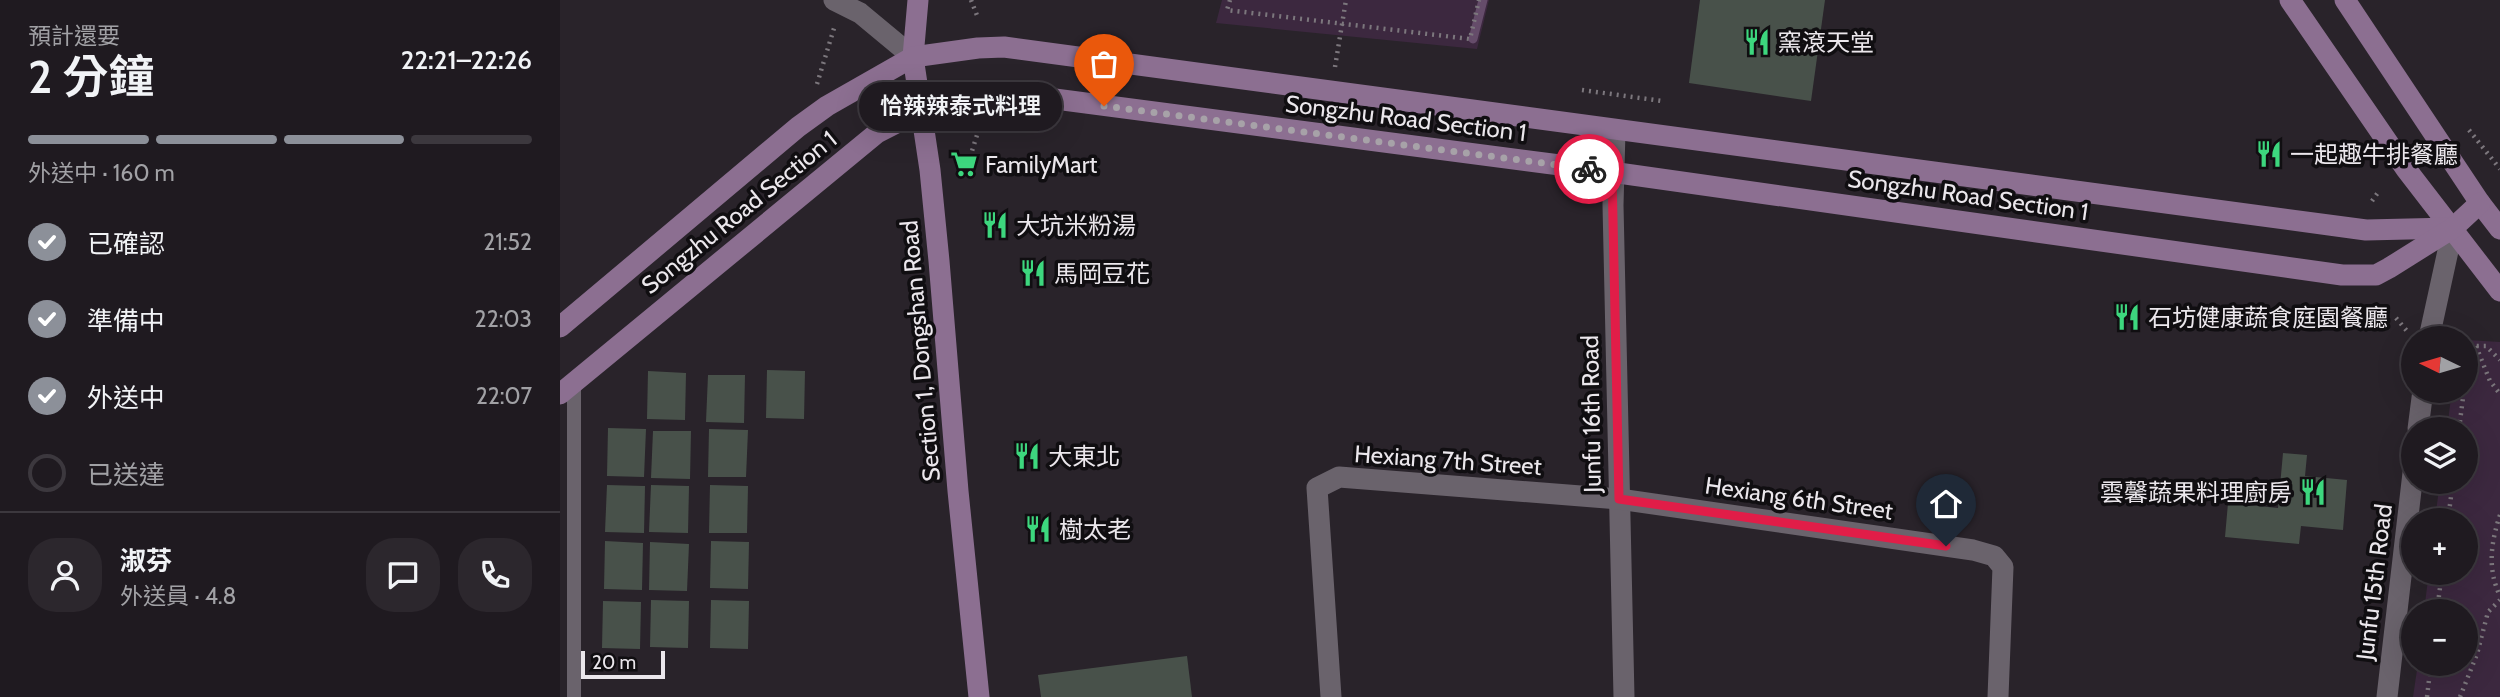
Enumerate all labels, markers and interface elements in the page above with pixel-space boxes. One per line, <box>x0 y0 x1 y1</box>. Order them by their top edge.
text: 預計還要 <box>28 22 120 50</box>
restaurant icon: 窯滾天堂 <box>1742 27 1772 57</box>
place label: 窯滾天堂 <box>1778 28 1874 57</box>
pin <box>1074 34 1134 106</box>
text: 22:21–22:26 <box>401 44 532 76</box>
icon: bag <box>1085 45 1123 83</box>
text: 2 分鐘 <box>28 49 155 105</box>
callout: 恰辣辣泰式料理 <box>859 82 1062 130</box>
street label: Songzhu Road Section 1 <box>1284 89 1528 147</box>
text: 恰辣辣泰式料理 <box>880 92 1041 120</box>
street label: Songzhu Road Section 1 <box>636 124 842 300</box>
courier <box>1554 134 1624 204</box>
restaurant icon: 一起趣牛排餐廳 <box>2254 139 2284 169</box>
place label: 一起趣牛排餐廳 <box>2290 140 2458 169</box>
supermarket icon: FamilyMart <box>949 149 979 179</box>
place label: FamilyMart <box>985 150 1097 179</box>
icon: bike <box>1570 150 1608 188</box>
text: 外送中 · 160 m <box>28 159 175 187</box>
street label: Songzhu Road Section 1 <box>1846 164 2090 226</box>
restaurant icon: 大坑米粉湯 <box>980 210 1010 240</box>
place label: 大坑米粉湯 <box>1016 211 1136 240</box>
street label: Section 1, Dongshan Road <box>894 219 946 483</box>
icon: check <box>28 223 66 261</box>
text: 已確認 <box>87 228 165 260</box>
text: 21:52 <box>483 228 532 256</box>
restaurant icon: 馬岡豆花 <box>1018 258 1048 288</box>
place label: 馬岡豆花 <box>1054 259 1150 288</box>
icon: check <box>28 300 66 338</box>
restaurant icon: 石坊健康蔬食庭園餐廳 <box>2112 302 2142 332</box>
place label: 石坊健康蔬食庭園餐廳 <box>2148 303 2388 332</box>
text: 準備中 <box>87 305 165 337</box>
text: 22:03 <box>475 305 532 333</box>
north arrow <box>2401 326 2478 402</box>
map controls <box>2401 326 2478 676</box>
street label: Junfu 16th Road <box>1575 335 1607 494</box>
icon: check <box>28 377 66 415</box>
text: 外送中 <box>87 382 165 414</box>
text: 22:07 <box>476 382 532 410</box>
button: layers <box>2401 417 2478 494</box>
street label: Hexiang 7th Street <box>1353 439 1543 481</box>
restaurant icon: 大東北 <box>1012 441 1042 471</box>
place label: 大東北 <box>1048 442 1120 471</box>
text: 已送達 <box>87 459 165 491</box>
street label: Hexiang 6th Street <box>1703 470 1895 526</box>
pin <box>1916 474 1976 546</box>
restaurant icon: 雲馨蔬果料理廚房 <box>2298 477 2328 507</box>
place label: 雲馨蔬果料理廚房 <box>2100 478 2292 507</box>
icon: home <box>1927 485 1965 523</box>
street label: Junfu 15th Road <box>2350 502 2398 663</box>
button: + <box>2401 508 2478 585</box>
restaurant icon: 樹太老 <box>1023 514 1053 544</box>
place label: 樹太老 <box>1059 515 1131 544</box>
button: person <box>28 538 102 612</box>
button: chat <box>366 538 440 612</box>
button: phone <box>458 538 532 612</box>
text: 淑芬 <box>120 545 172 577</box>
text: 外送員 · 4.8 <box>120 582 237 610</box>
button: − <box>2401 599 2478 676</box>
scale bar <box>581 648 665 680</box>
text: 20 m <box>592 651 636 674</box>

